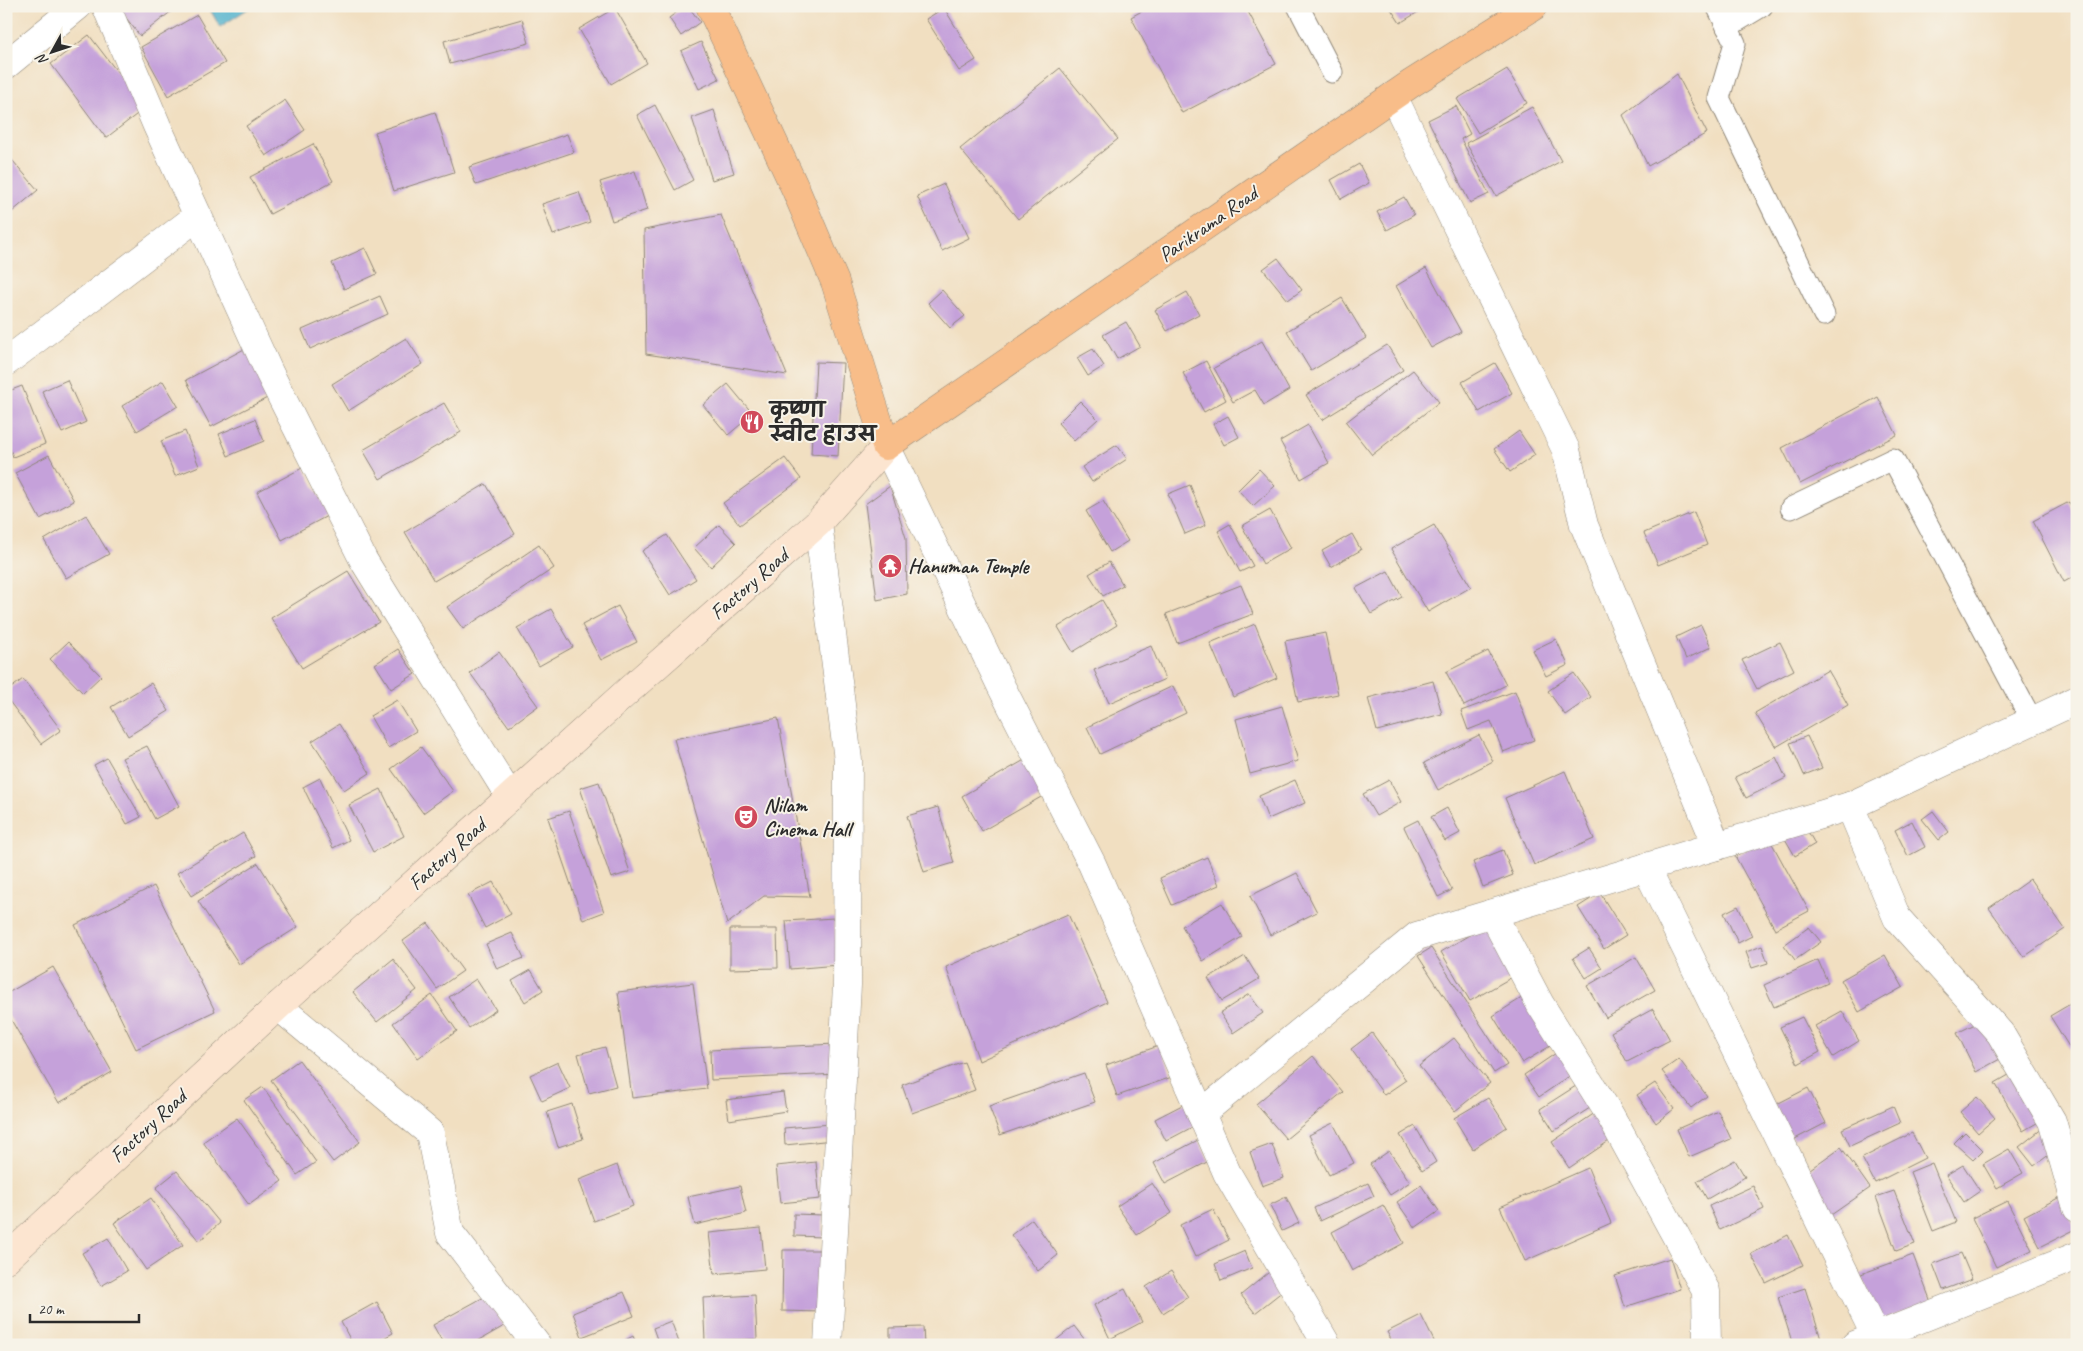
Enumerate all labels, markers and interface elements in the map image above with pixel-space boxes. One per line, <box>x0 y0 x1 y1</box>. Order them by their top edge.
north arrow <box>28 28 78 78</box>
text: N <box>32 49 52 69</box>
street label: Parikrama Road <box>1154 178 1266 268</box>
place label: कृष्णा स्वीट हाउस <box>768 397 878 447</box>
restaurant icon: कृष्णा स्वीट हाउस <box>739 409 765 435</box>
street label: Factory Road <box>704 540 796 625</box>
temple icon: Hanuman Temple <box>877 553 903 579</box>
place label: Hanuman Temple <box>908 553 1031 579</box>
place label: Nilam Cinema Hall <box>764 792 855 842</box>
theatre icon: Nilam Cinema Hall <box>733 804 759 830</box>
street label: Factory Road <box>403 810 494 896</box>
street label: Factory Road <box>104 1081 195 1168</box>
scale bar <box>30 1291 139 1323</box>
text: 20 m <box>38 1300 65 1319</box>

